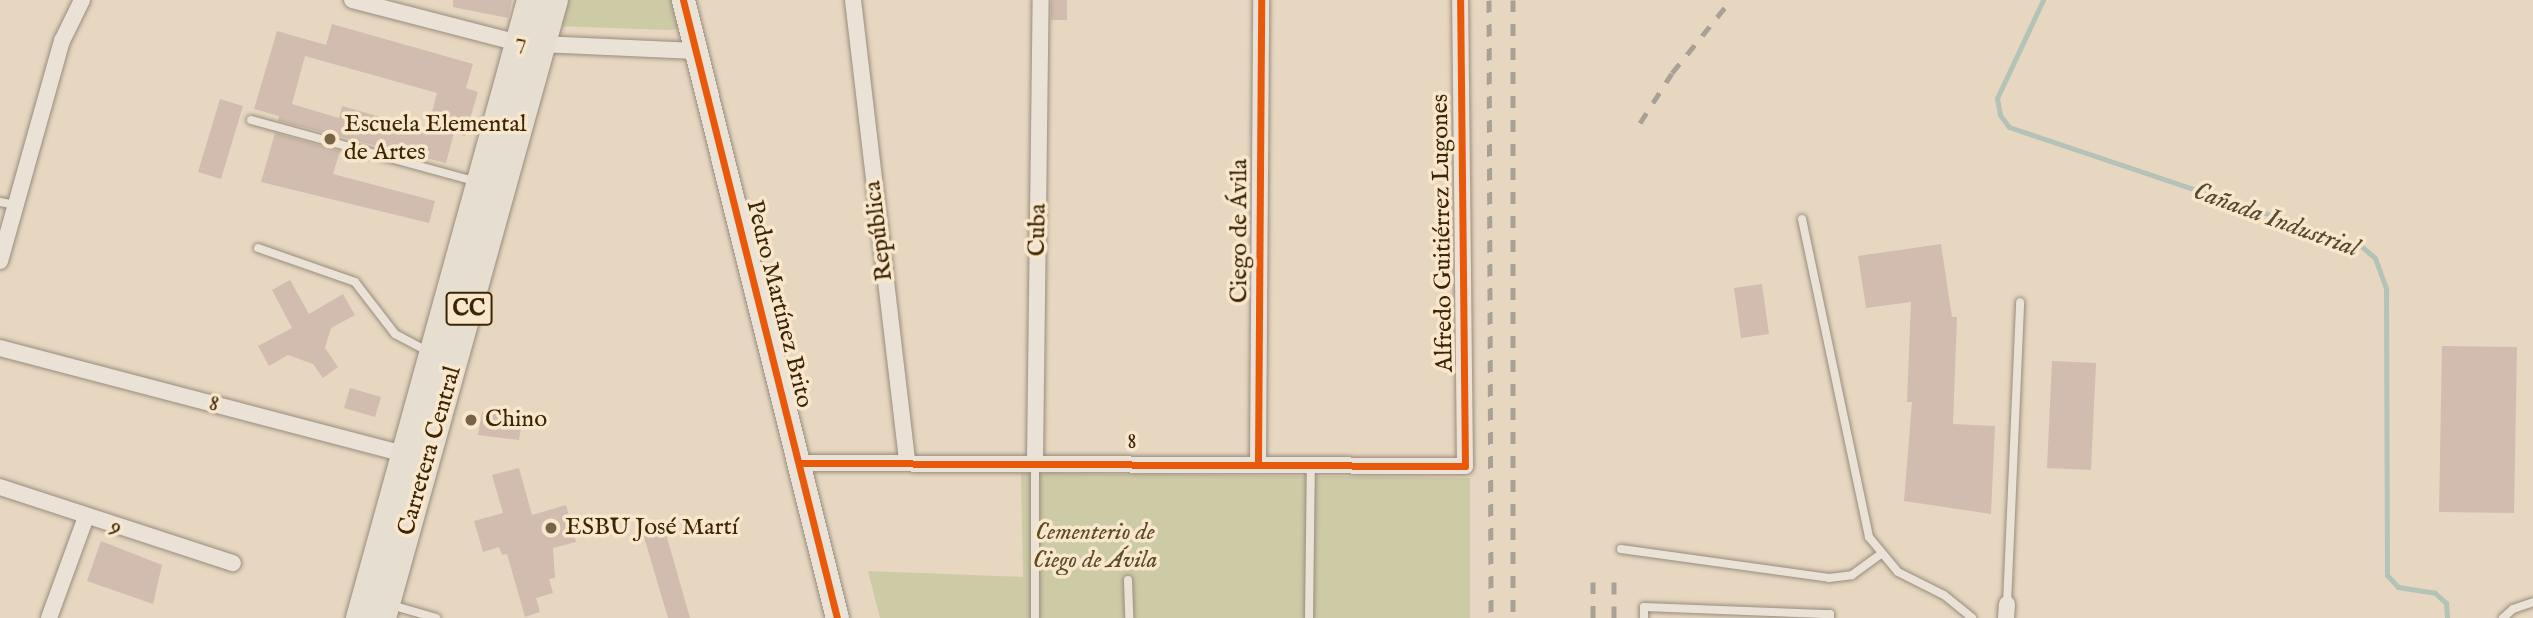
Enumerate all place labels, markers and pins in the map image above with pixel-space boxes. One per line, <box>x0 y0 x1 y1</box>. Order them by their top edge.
place label: Escuela Elemental de Artes <box>344 111 526 167</box>
marker: Escuela Elemental de Artes <box>322 131 338 147</box>
place label: Chino <box>485 406 547 434</box>
marker: Chino <box>463 412 479 428</box>
place label: ESBU José Martí <box>565 514 738 542</box>
marker: ESBU José Martí <box>543 520 559 536</box>

